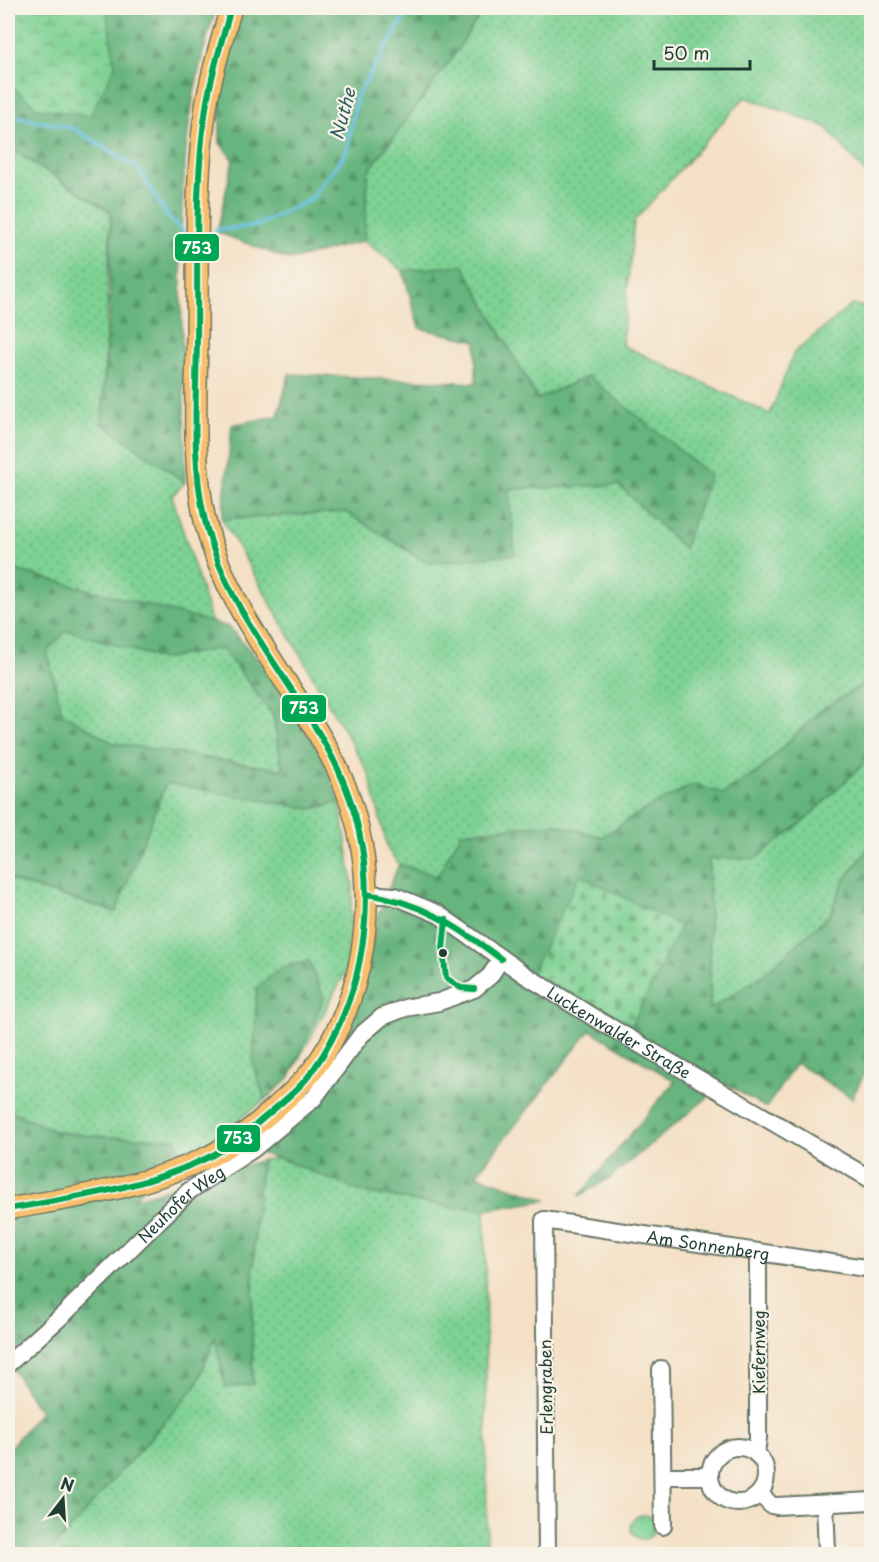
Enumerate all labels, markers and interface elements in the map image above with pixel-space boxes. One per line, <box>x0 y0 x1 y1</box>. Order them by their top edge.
scale bar <box>654 33 750 71</box>
text: 50 m <box>663 39 710 66</box>
water label: Nuthe <box>322 84 362 143</box>
line badge: 753 <box>174 233 220 262</box>
text: 753 <box>182 235 212 259</box>
line badge: 753 <box>281 694 327 723</box>
text: 753 <box>289 695 319 719</box>
unlabelled marker <box>437 947 449 959</box>
street label: Luckenwalder Straße <box>543 980 696 1084</box>
line badge: 753 <box>216 1124 261 1153</box>
text: 753 <box>223 1125 253 1149</box>
street label: Neuhofer Weg <box>132 1159 229 1248</box>
street label: Am Sonnenberg <box>645 1224 771 1266</box>
street label: Kiefernweg <box>746 1310 770 1394</box>
street label: Erlengraben <box>532 1339 558 1435</box>
north arrow <box>33 1469 93 1529</box>
text: N <box>58 1470 77 1497</box>

